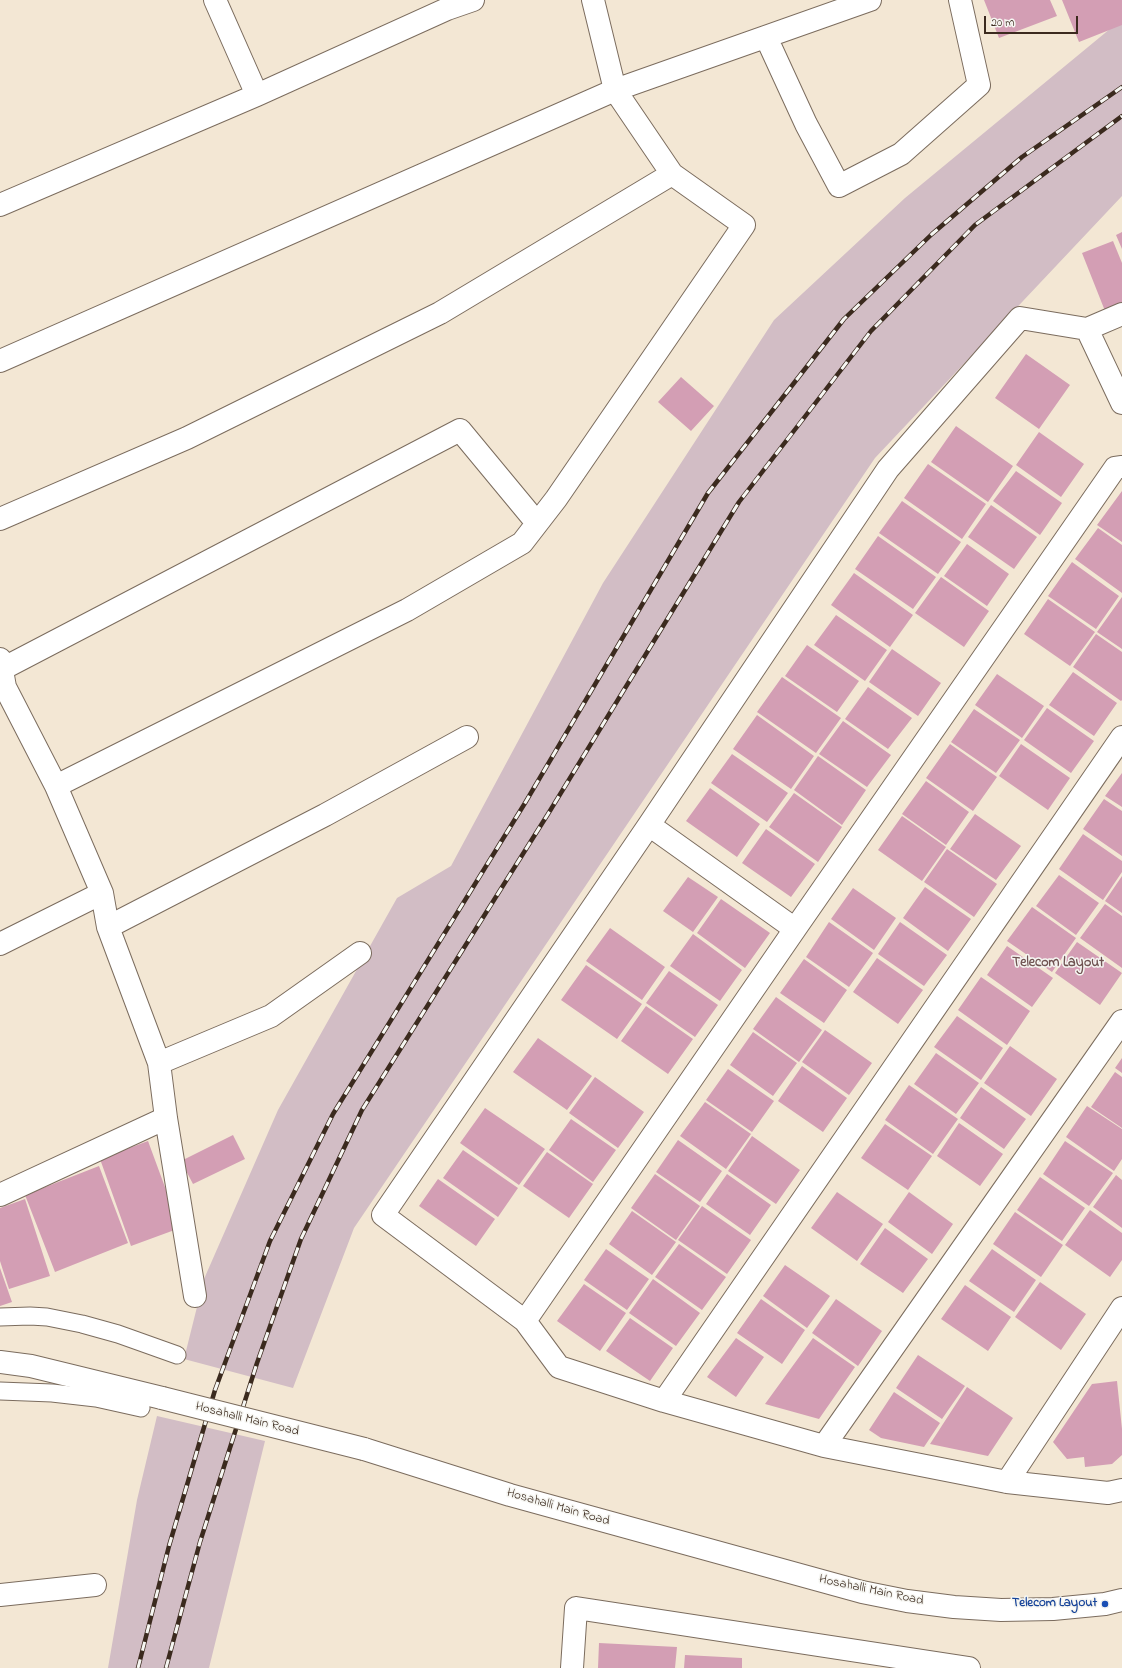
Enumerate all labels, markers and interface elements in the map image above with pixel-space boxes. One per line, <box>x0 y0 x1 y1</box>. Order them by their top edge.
scale bar <box>986 8 1080 34</box>
text: 20 m <box>991 14 1014 32</box>
district label: Telecom Layout <box>1012 956 1104 972</box>
street label: Hosahalli Main Road <box>194 1400 300 1440</box>
street label: Hosahalli Main Road <box>505 1486 611 1530</box>
street label: Hosahalli Main Road <box>817 1572 925 1610</box>
place label: Telecom Layout <box>1012 1596 1097 1612</box>
marker: Telecom Layout <box>1100 1599 1110 1609</box>

